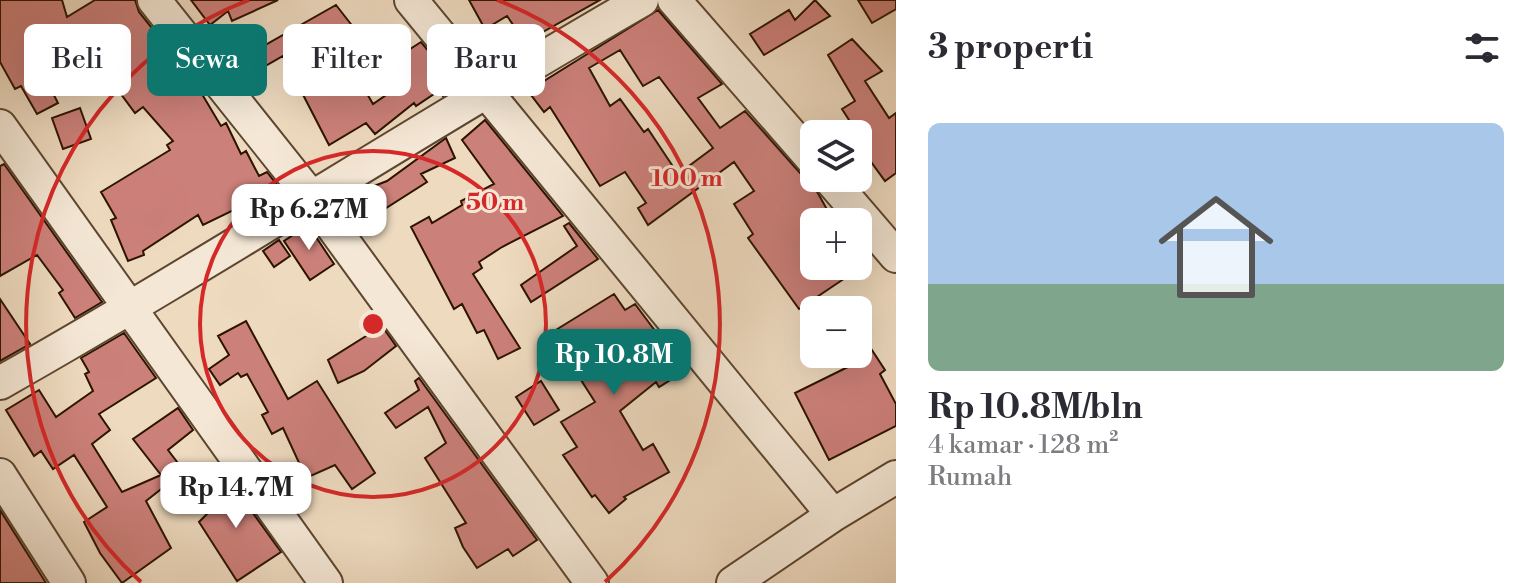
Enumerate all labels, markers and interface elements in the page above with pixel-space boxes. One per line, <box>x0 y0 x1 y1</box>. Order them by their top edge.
chip: Beli <box>24 24 131 96</box>
chip: Sewa <box>147 24 267 96</box>
chip: Filter <box>283 24 411 96</box>
chip: Baru <box>427 24 545 96</box>
icon: filters <box>1460 26 1504 70</box>
text: 3 properti <box>928 27 1093 69</box>
map controls <box>800 120 872 368</box>
button: layers <box>800 120 872 192</box>
text: 100 m <box>651 164 723 194</box>
icon: home <box>1144 175 1288 319</box>
pin: Rp 6.27M <box>226 184 392 252</box>
text: 50 m <box>466 188 524 218</box>
text: Rp 6.27M <box>250 194 368 226</box>
button: + <box>800 208 872 280</box>
button: − <box>800 296 872 368</box>
centre of rings <box>359 310 387 338</box>
pin: Rp 10.8M <box>531 329 697 397</box>
text: Rp 10.8M <box>555 339 673 371</box>
text: Rp 10.8M/bln <box>928 387 1143 429</box>
text: 4 kamar · 128 m² <box>928 429 1118 461</box>
text: Rumah <box>928 461 1012 493</box>
pin: Rp 14.7M <box>153 462 319 530</box>
text: Rp 14.7M <box>178 472 294 504</box>

